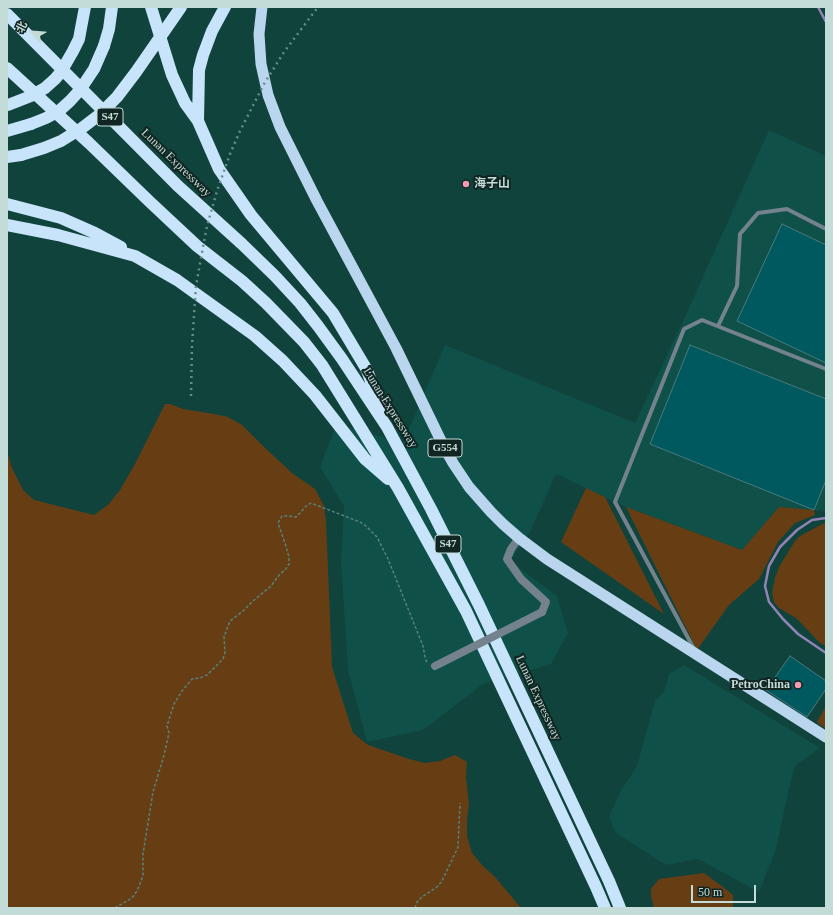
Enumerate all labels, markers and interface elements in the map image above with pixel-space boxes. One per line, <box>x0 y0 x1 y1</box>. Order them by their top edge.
north arrow <box>12 12 52 52</box>
text: 北 <box>13 19 29 34</box>
road number: S47 <box>97 108 123 126</box>
street label: Lunan Expressway <box>138 126 214 200</box>
place label: 海子山 <box>474 177 510 191</box>
marker: 海子山 <box>461 179 471 189</box>
street label: Lunan Expressway <box>360 365 420 451</box>
road number: G554 <box>428 439 462 457</box>
road number: S47 <box>435 535 461 553</box>
street label: Lunan Expressway <box>512 653 564 743</box>
place label: PetroChina <box>731 678 790 692</box>
marker: PetroChina <box>793 680 803 690</box>
scale bar <box>693 877 758 903</box>
text: 50 m <box>698 885 722 899</box>

